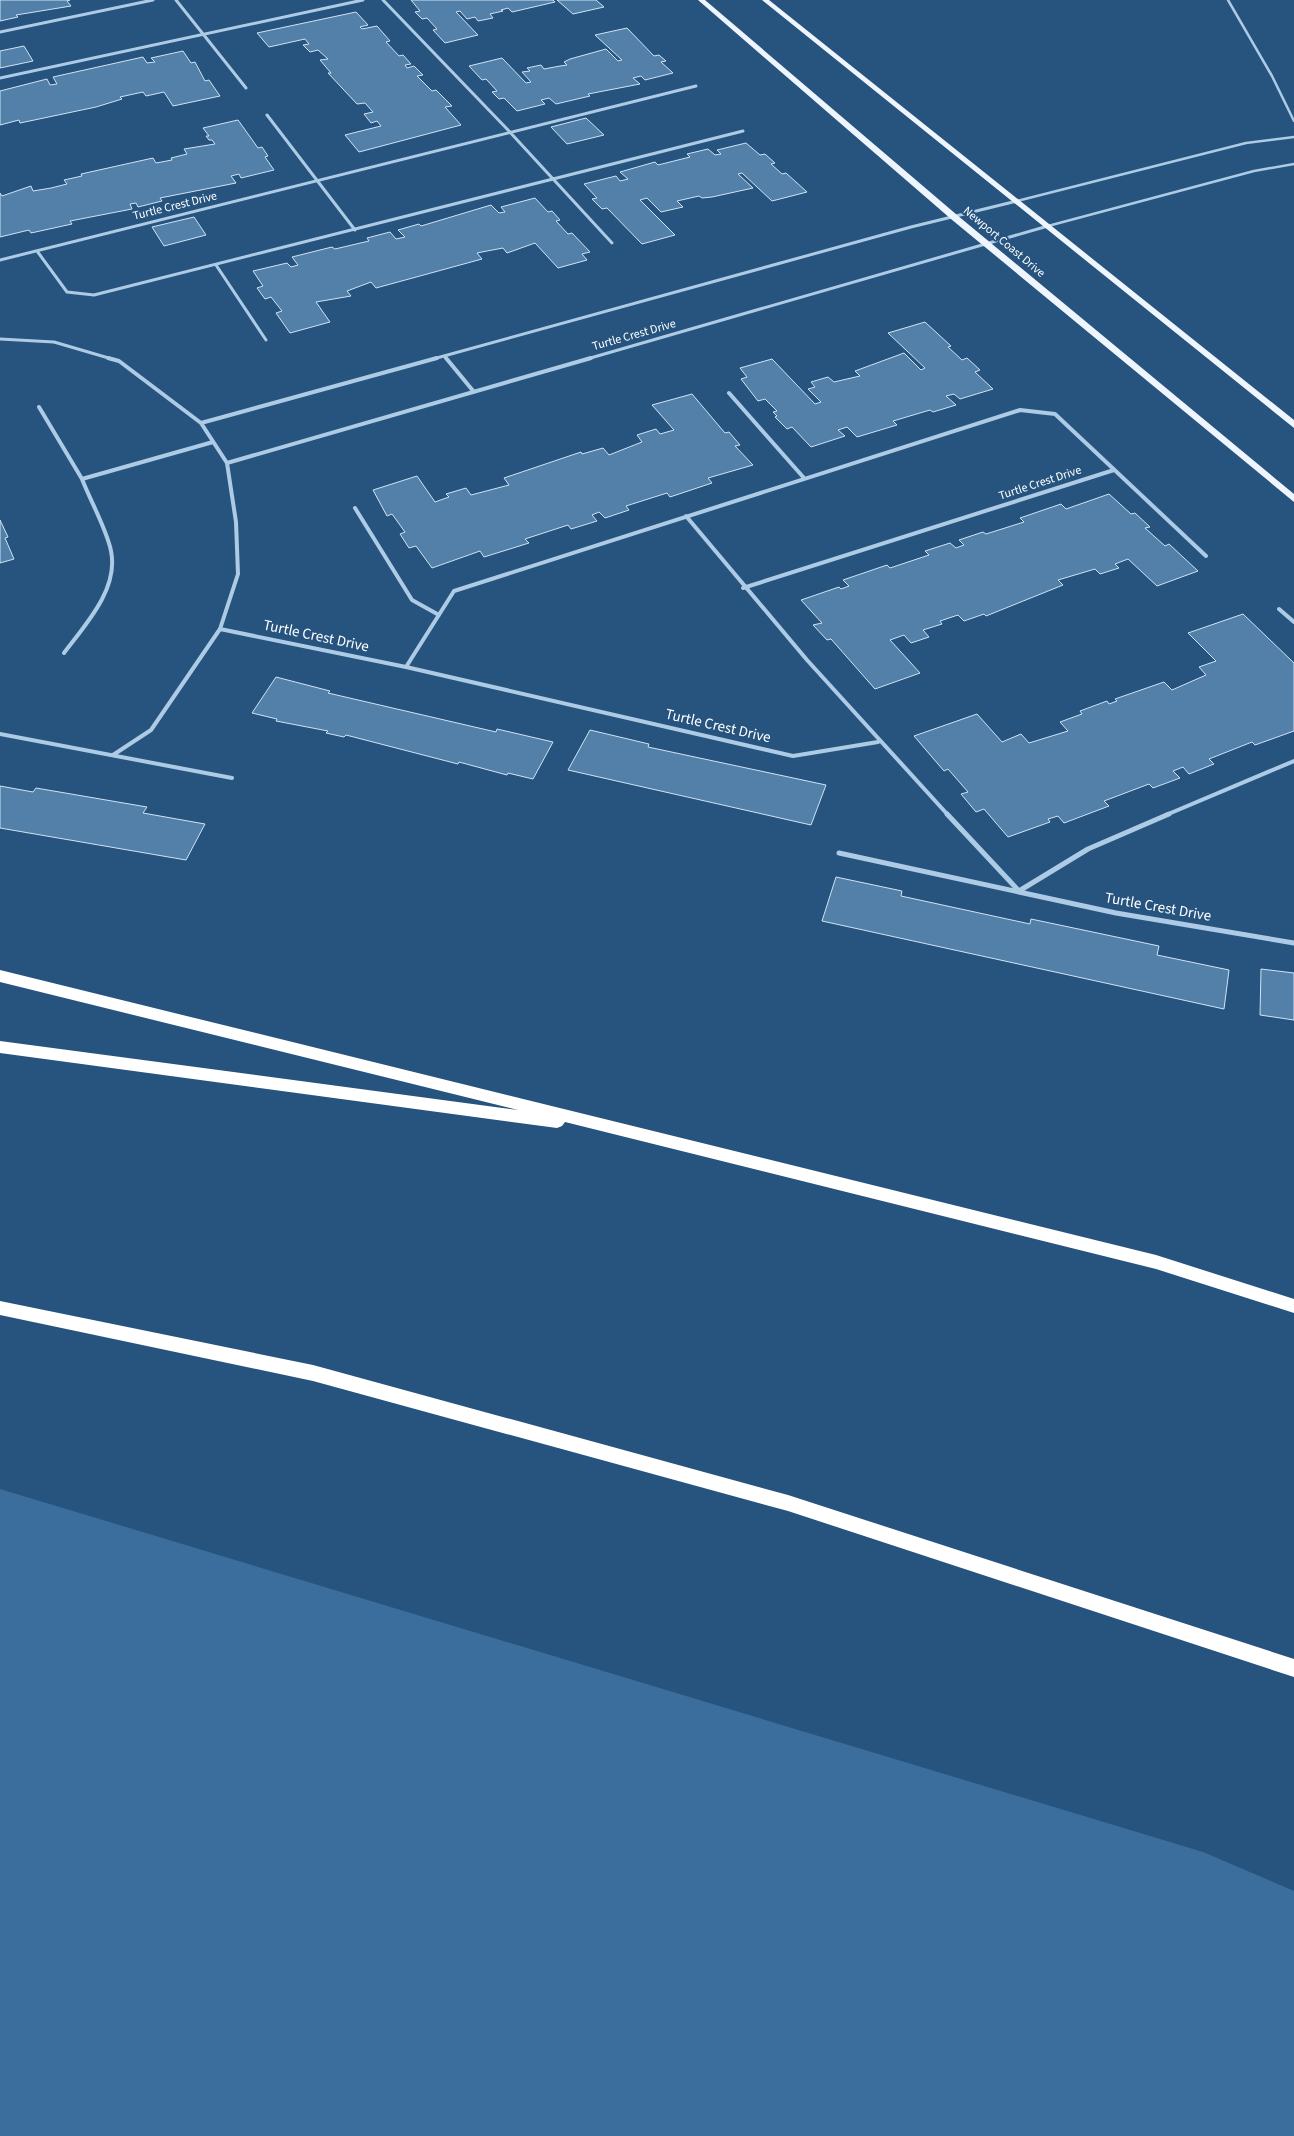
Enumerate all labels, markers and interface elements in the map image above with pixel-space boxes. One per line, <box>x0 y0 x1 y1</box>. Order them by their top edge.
street label: Turtle Crest Drive <box>131 187 219 225</box>
street label: Newport Coast Drive <box>959 202 1049 282</box>
street label: Turtle Crest Drive <box>590 315 678 355</box>
street label: Turtle Crest Drive <box>996 462 1084 504</box>
street label: Turtle Crest Drive <box>261 615 371 657</box>
street label: Turtle Crest Drive <box>663 704 773 748</box>
street label: Turtle Crest Drive <box>1103 887 1213 927</box>

